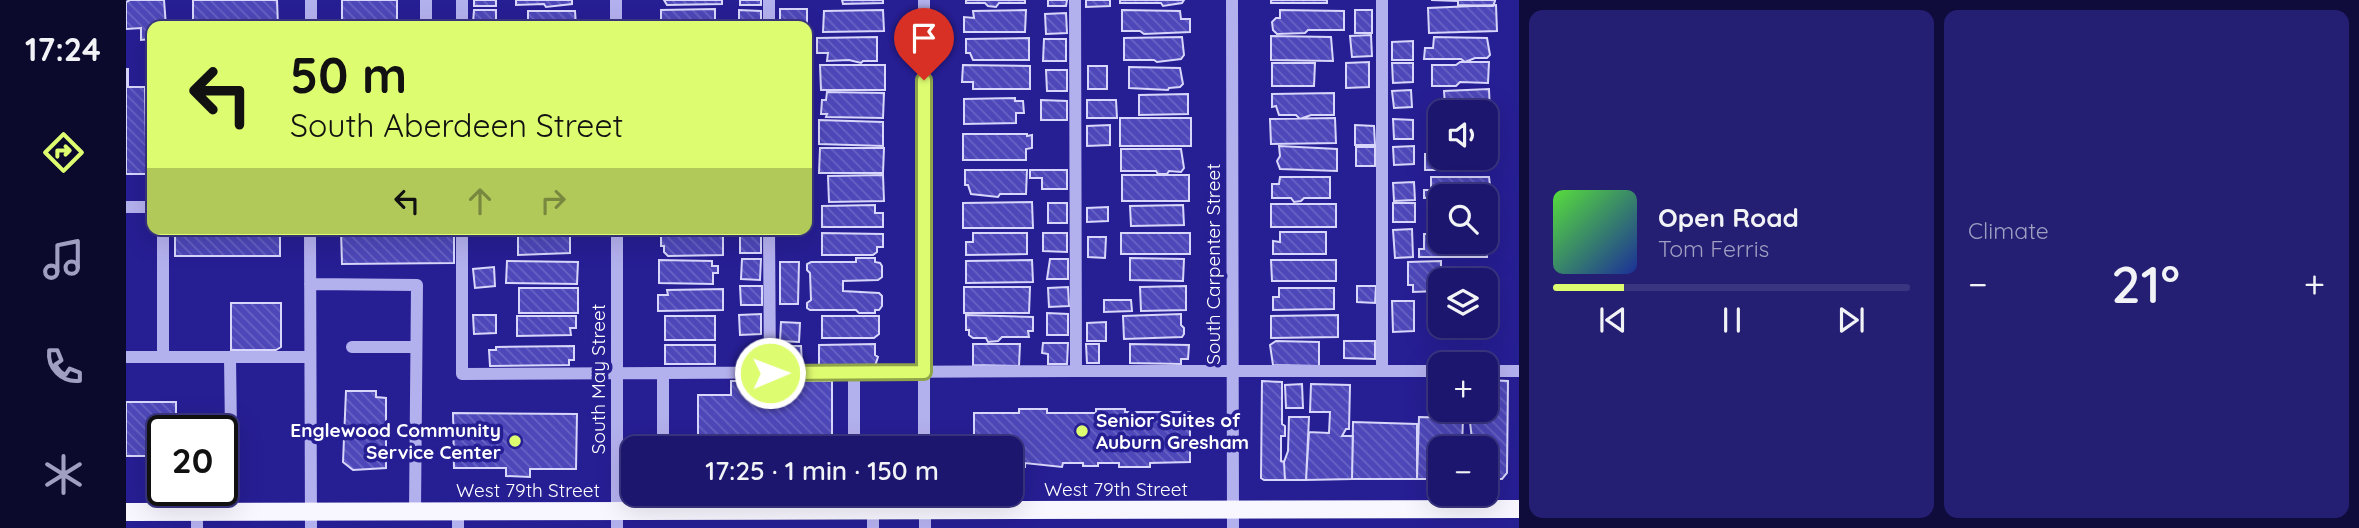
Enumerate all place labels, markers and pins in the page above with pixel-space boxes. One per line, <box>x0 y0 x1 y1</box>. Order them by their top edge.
pin <box>894 8 954 80</box>
place label: Senior Suites of Auburn Gresham <box>1096 408 1249 454</box>
place label: Englewood Community Service Center <box>290 418 501 464</box>
marker: Senior Suites of Auburn Gresham <box>1074 423 1090 439</box>
marker: Englewood Community Service Center <box>507 433 523 449</box>

